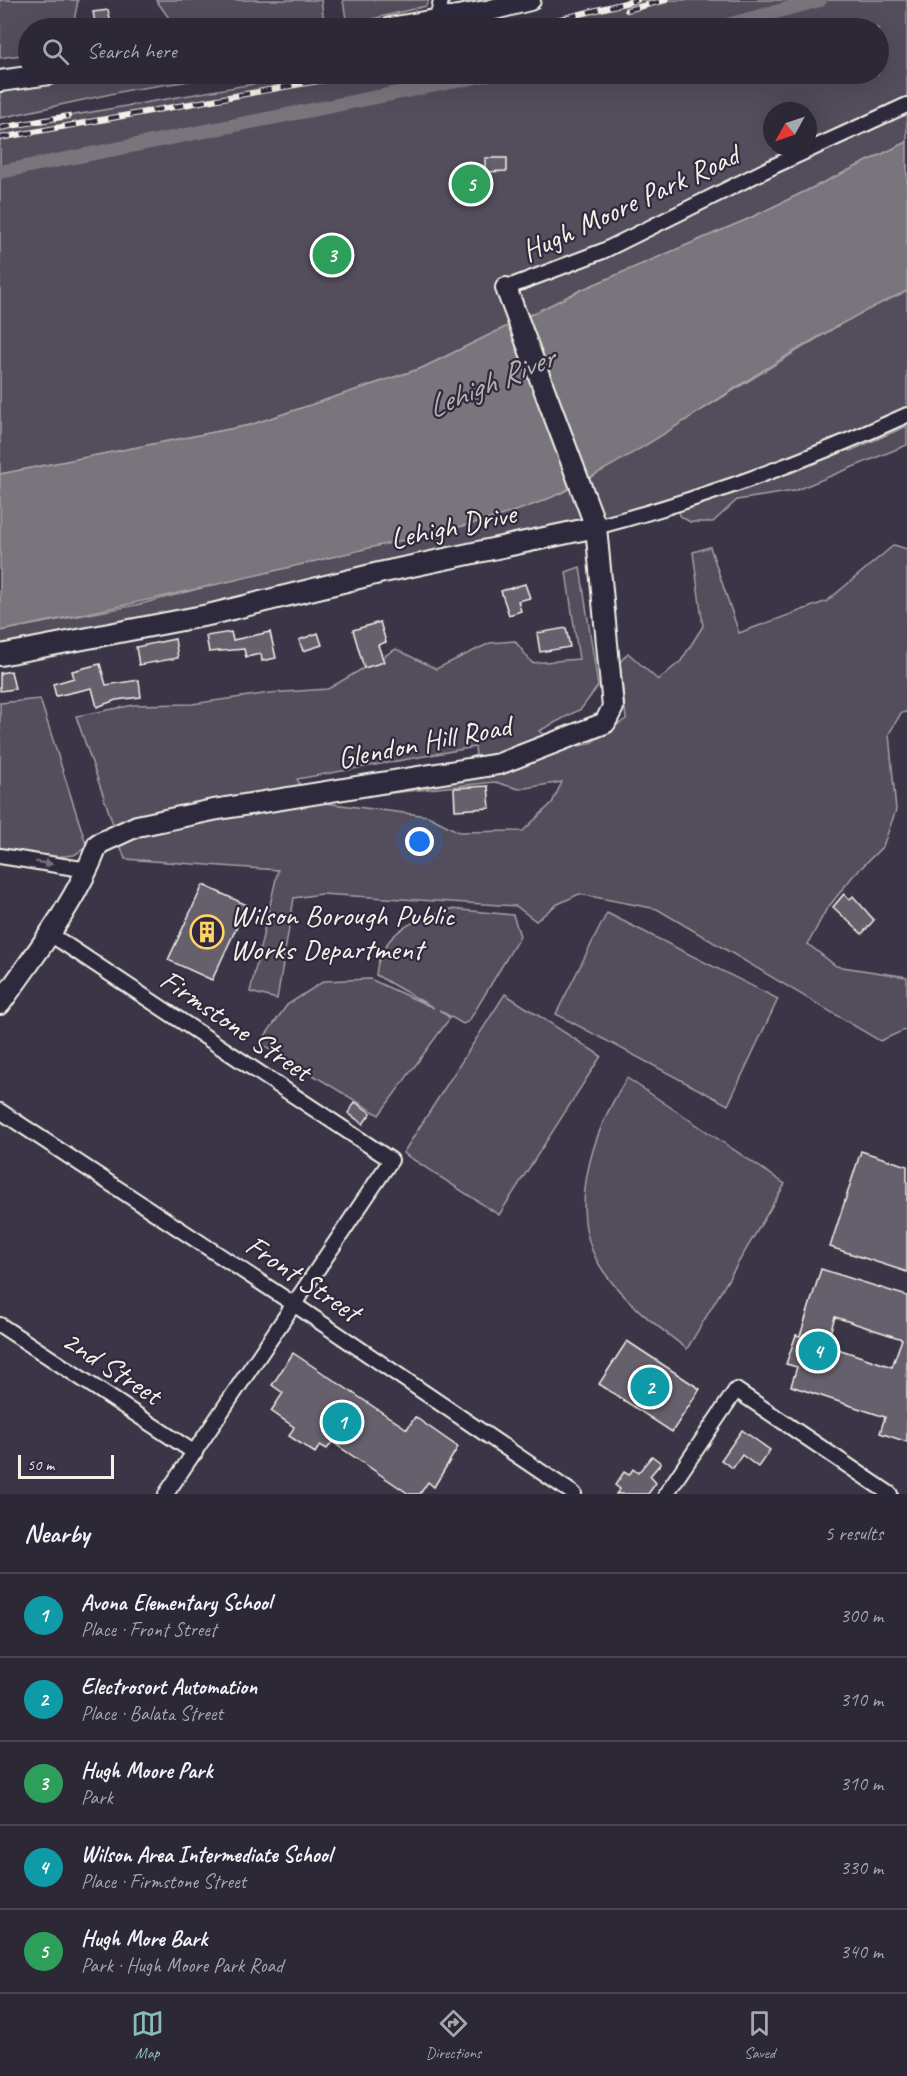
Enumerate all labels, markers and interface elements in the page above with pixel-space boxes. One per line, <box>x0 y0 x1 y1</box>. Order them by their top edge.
search box <box>18 18 889 84</box>
icon: search <box>39 35 72 68</box>
text: Search here <box>87 37 177 65</box>
north arrow <box>763 102 817 156</box>
street label: Hugh Moore Park Road <box>515 134 749 270</box>
pin: 5 <box>452 162 490 207</box>
pin: 3 <box>312 232 352 278</box>
water label: Lehigh River <box>420 336 564 428</box>
street label: Lehigh Drive <box>387 494 521 558</box>
street label: Glendon Hill Road <box>334 706 518 777</box>
your location <box>405 827 434 856</box>
one-way arrow <box>35 859 54 868</box>
place label: Wilson Borough Public Works Department <box>230 896 455 968</box>
building icon: Wilson Borough Public Works Department <box>189 914 225 950</box>
street label: Firmstone Street <box>153 960 322 1091</box>
street label: Front Street <box>238 1226 371 1332</box>
street label: 2nd Street <box>55 1321 171 1415</box>
pin: 4 <box>798 1328 838 1374</box>
pin: 2 <box>630 1364 670 1410</box>
pin: 1 <box>322 1400 362 1444</box>
scale bar <box>18 1452 114 1480</box>
text: 50 m <box>27 1455 54 1475</box>
text: Nearby <box>24 1517 89 1550</box>
text: 5 results <box>824 1521 883 1546</box>
text: Avona Elementary School <box>81 1589 272 1617</box>
text: 1 <box>39 1603 48 1628</box>
text: 300 m <box>840 1603 883 1628</box>
text: Place · Front Street <box>81 1617 216 1642</box>
text: Electrosort Automation <box>81 1673 257 1701</box>
text: 2 <box>39 1687 48 1712</box>
text: 310 m <box>840 1687 883 1712</box>
text: Place · Balata Street <box>81 1701 223 1726</box>
text: Hugh Moore Park <box>81 1757 213 1785</box>
text: 3 <box>39 1771 48 1796</box>
text: 310 m <box>840 1771 883 1796</box>
text: Park <box>81 1785 113 1810</box>
text: Wilson Area Intermediate School <box>81 1841 332 1869</box>
text: 4 <box>39 1855 48 1880</box>
text: 330 m <box>840 1855 883 1880</box>
text: Place · Firmstone Street <box>81 1869 246 1894</box>
text: Hugh More Bark <box>81 1925 207 1953</box>
text: 5 <box>39 1939 48 1964</box>
text: 340 m <box>840 1939 883 1964</box>
text: Park · Hugh Moore Park Road <box>81 1953 283 1978</box>
tab: Map <box>131 2007 164 2063</box>
tab: Directions <box>426 2007 481 2063</box>
tab: Saved <box>743 2007 776 2063</box>

